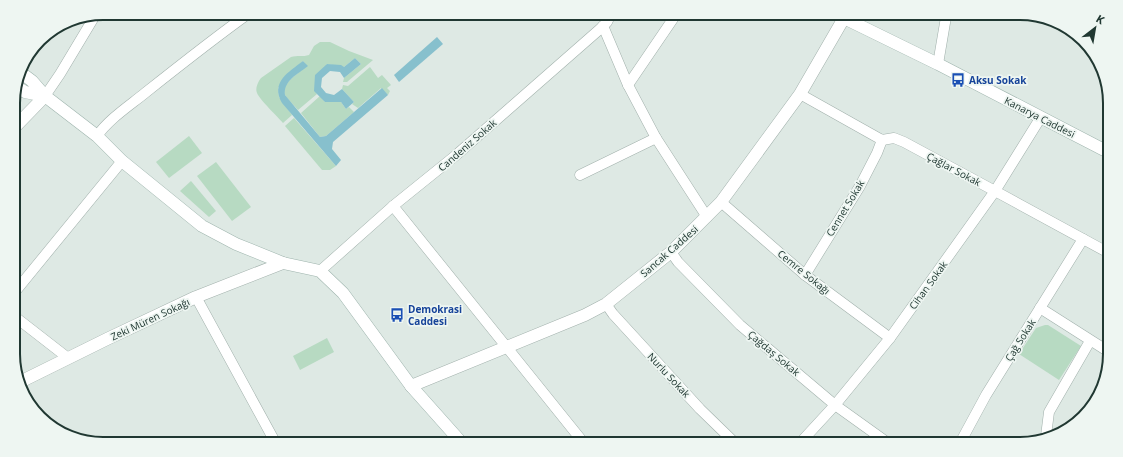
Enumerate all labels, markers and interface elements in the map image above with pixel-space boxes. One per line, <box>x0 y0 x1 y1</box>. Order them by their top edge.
north arrow <box>1075 8 1115 48</box>
text: K <box>1093 11 1108 28</box>
bus stop icon: Aksu Sokak <box>950 72 966 88</box>
place label: Aksu Sokak <box>969 73 1027 87</box>
street label: Kanarya Caddesi <box>1002 93 1078 141</box>
street label: Candeniz Sokak <box>435 115 500 174</box>
street label: Çağlar Sokak <box>924 149 984 190</box>
street label: Cennet Sokak <box>823 177 868 239</box>
street label: Sancak Caddesi <box>637 222 701 280</box>
street label: Cemre Sokağı <box>775 247 833 297</box>
street label: Cihan Sokak <box>906 257 951 312</box>
street label: Zeki Müren Sokağı <box>108 295 192 343</box>
place label: Demokrasi Caddesi <box>408 302 462 328</box>
bus stop icon: Demokrasi Caddesi <box>389 307 405 323</box>
street label: Çağ Sokak <box>1001 316 1039 364</box>
street label: Çağdaş Sokak <box>745 327 804 379</box>
street label: Nurlu Sokak <box>645 350 694 401</box>

